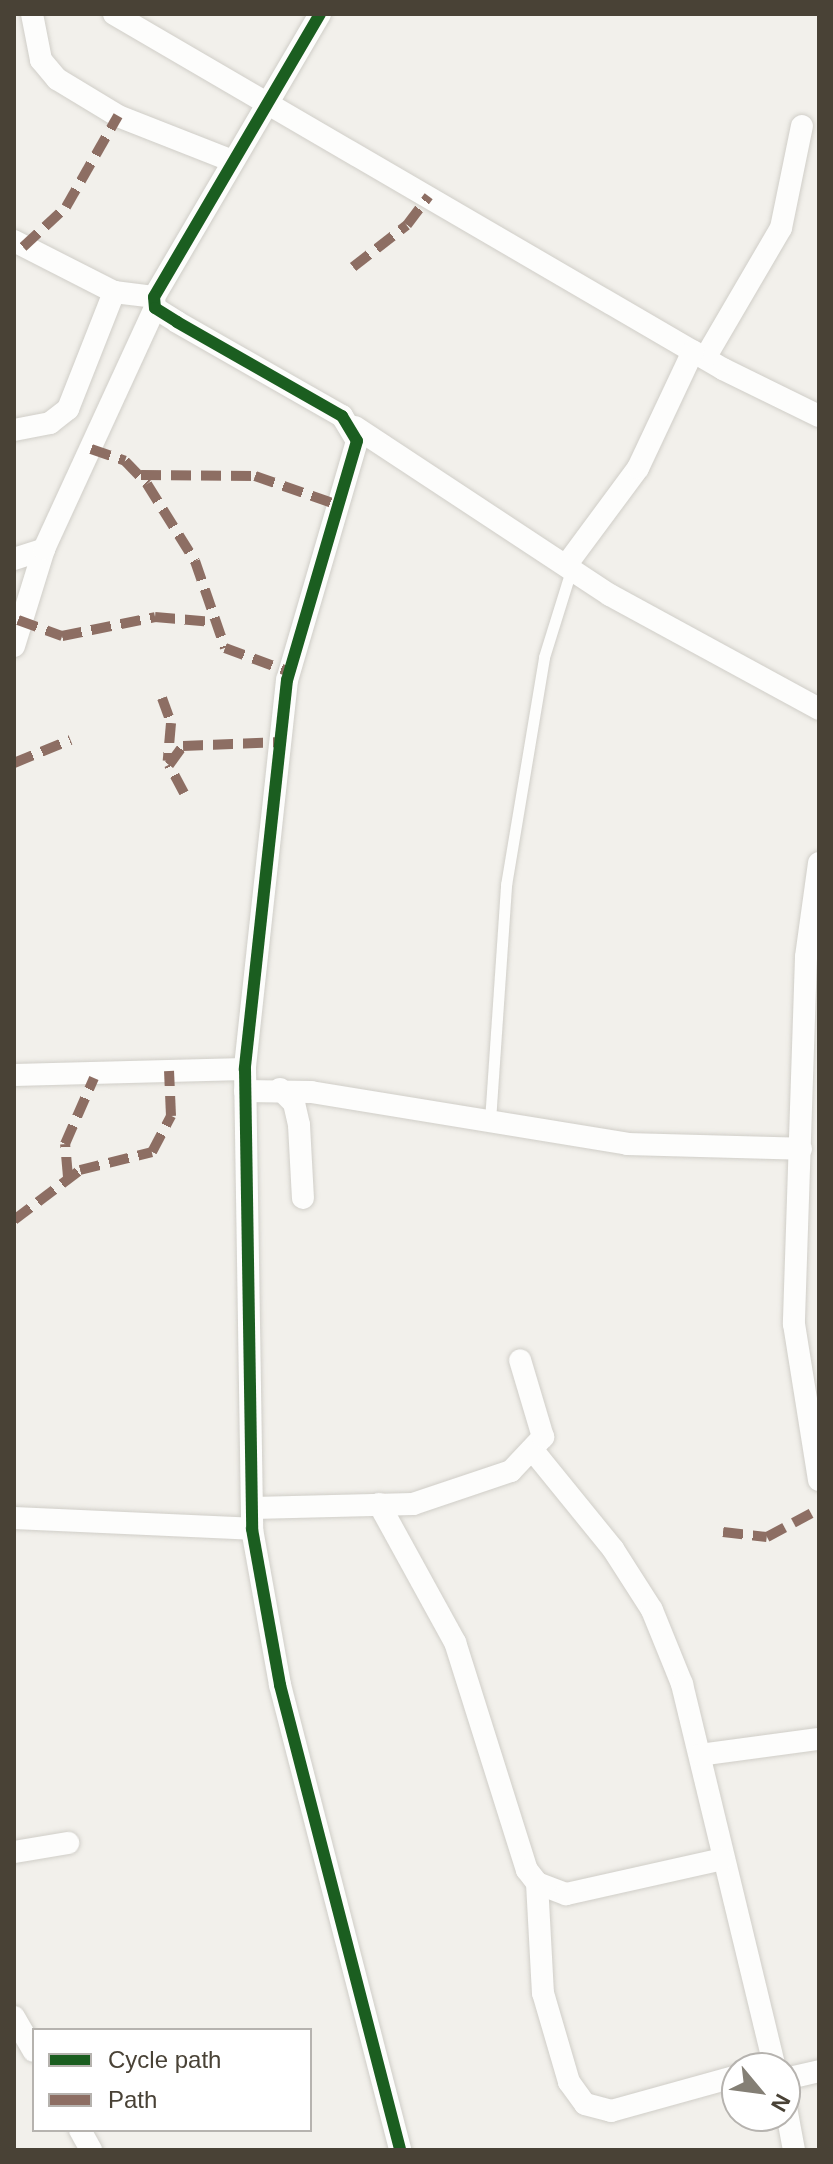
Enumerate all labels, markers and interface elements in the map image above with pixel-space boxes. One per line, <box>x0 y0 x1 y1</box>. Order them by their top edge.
legend <box>32 2028 312 2132</box>
text: Cycle path <box>108 2046 221 2073</box>
north arrow <box>721 2052 801 2132</box>
text: Path <box>108 2086 157 2113</box>
text: N <box>766 2090 795 2116</box>

